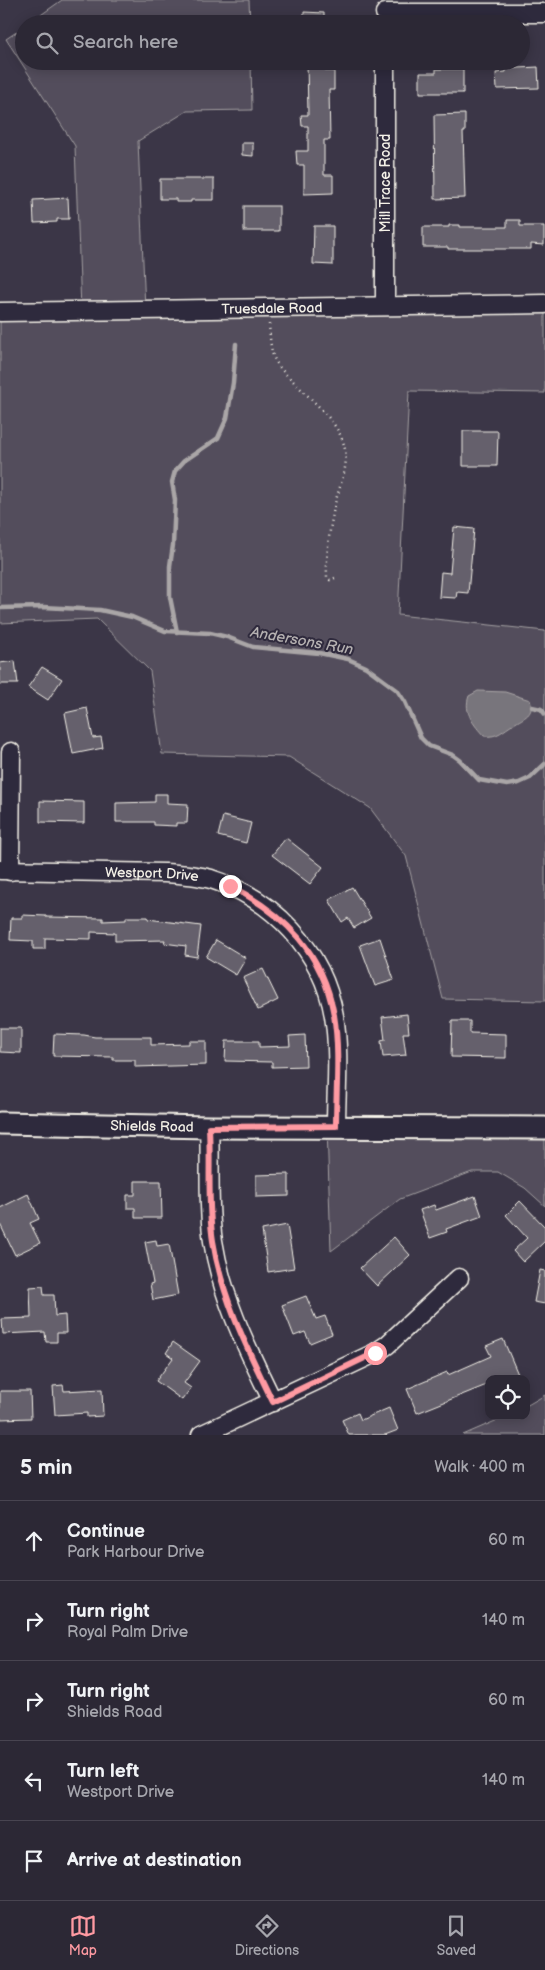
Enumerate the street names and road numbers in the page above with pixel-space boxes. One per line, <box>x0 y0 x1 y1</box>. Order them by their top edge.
street label: Mill Trace Road <box>377 134 394 232</box>
street label: Truesdale Road <box>221 299 323 317</box>
street label: Westport Drive <box>105 863 200 885</box>
street label: Shields Road <box>110 1117 194 1135</box>

